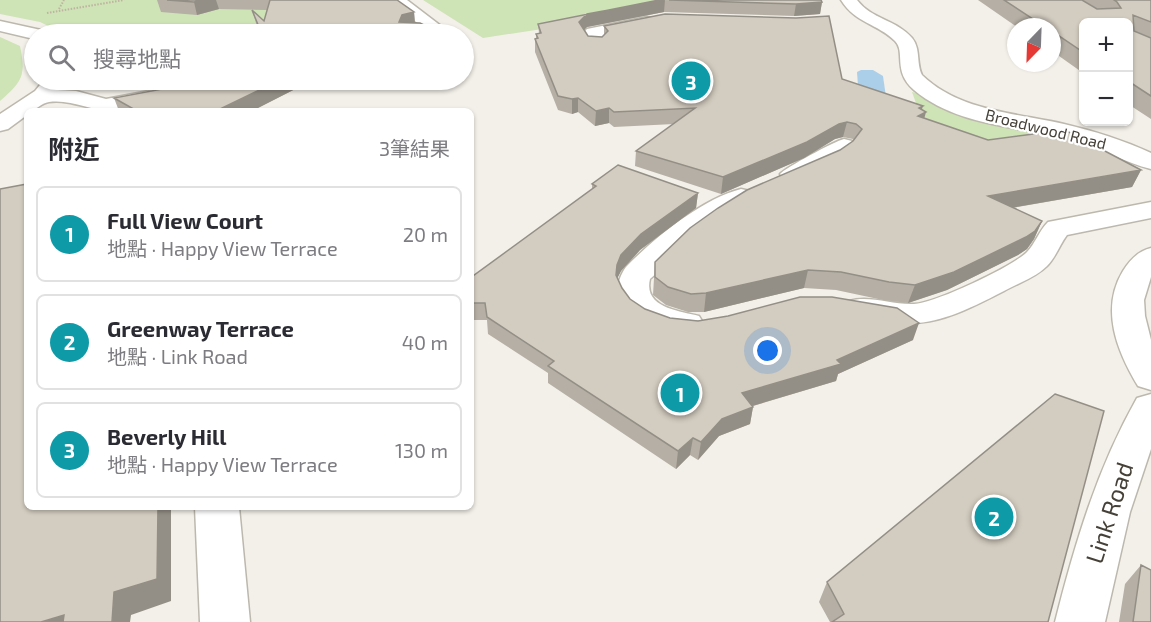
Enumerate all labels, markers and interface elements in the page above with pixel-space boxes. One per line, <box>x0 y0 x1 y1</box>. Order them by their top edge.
north arrow <box>1007 18 1061 72</box>
map controls <box>1079 18 1133 126</box>
button: + <box>1079 18 1133 72</box>
search box <box>24 24 474 90</box>
icon: search <box>45 41 78 74</box>
text: 搜尋地點 <box>93 45 181 71</box>
pin: 3 <box>672 58 710 104</box>
button: − <box>1079 72 1133 126</box>
street label: Broadwood Road <box>984 104 1109 153</box>
text: 附近 <box>48 133 100 164</box>
text: 3筆結果 <box>379 136 450 160</box>
text: Full View Court <box>107 207 263 233</box>
text: 1 <box>65 222 74 246</box>
text: 20 m <box>403 222 448 246</box>
text: 地點 · Happy View Terrace <box>107 236 338 260</box>
text: Greenway Terrace <box>107 315 294 341</box>
text: 2 <box>64 330 75 354</box>
text: 40 m <box>402 330 448 354</box>
your location <box>753 336 782 365</box>
text: 地點 · Link Road <box>107 344 248 368</box>
pin: 1 <box>660 370 700 416</box>
text: Beverly Hill <box>107 423 227 449</box>
text: 3 <box>64 438 75 462</box>
text: 130 m <box>395 438 448 462</box>
text: 地點 · Happy View Terrace <box>107 452 338 476</box>
street label: Link Road <box>1079 458 1139 567</box>
pin: 2 <box>974 494 1014 540</box>

